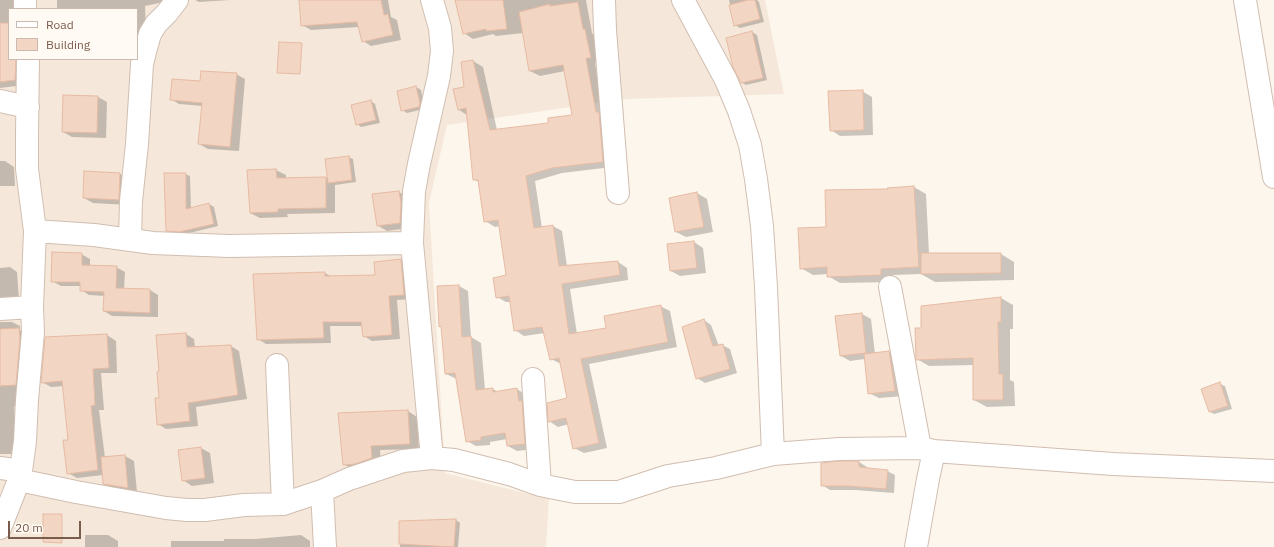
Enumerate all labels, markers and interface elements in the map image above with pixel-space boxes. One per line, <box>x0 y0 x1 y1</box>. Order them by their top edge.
legend <box>8 8 138 60</box>
text: Road <box>46 17 74 32</box>
text: Building <box>46 37 90 52</box>
scale bar <box>10 513 83 539</box>
text: 20 m <box>15 520 43 535</box>

